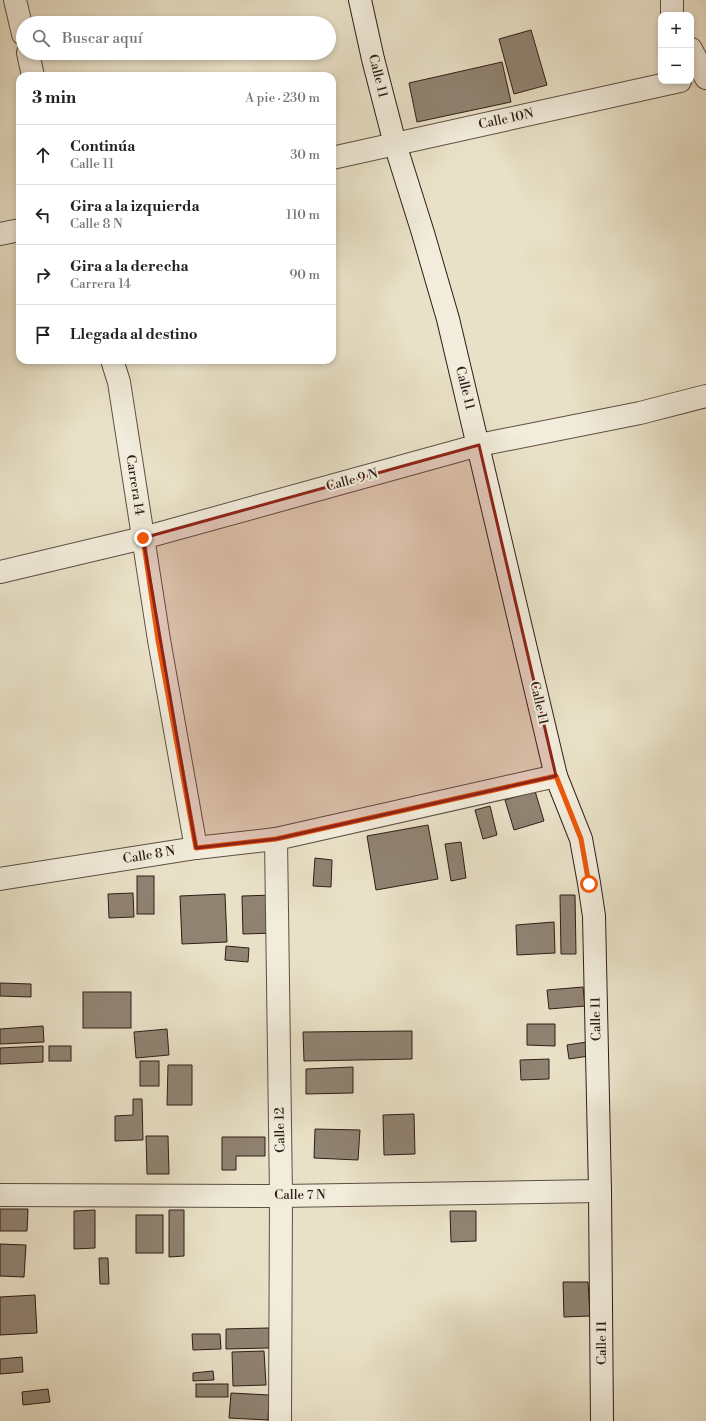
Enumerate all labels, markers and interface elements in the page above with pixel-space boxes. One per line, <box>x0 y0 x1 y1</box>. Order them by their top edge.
map controls <box>658 12 694 84</box>
button: + <box>658 12 694 48</box>
search box <box>16 16 336 60</box>
icon: search <box>30 27 52 49</box>
text: Buscar aquí <box>62 29 143 48</box>
button: − <box>658 48 694 84</box>
street label: Calle 11 <box>365 53 391 100</box>
text: 3 min <box>32 87 76 109</box>
text: A pie · 230 m <box>245 90 320 106</box>
street label: Calle 10N <box>477 105 535 133</box>
text: Continúa <box>70 137 135 156</box>
icon: ahead <box>32 144 54 166</box>
text: 30 m <box>290 147 320 163</box>
text: Calle 11 <box>70 156 114 172</box>
text: Gira a la izquierda <box>70 197 200 216</box>
icon: left <box>32 204 54 226</box>
text: 110 m <box>286 207 320 223</box>
text: Calle 8 N <box>70 216 123 232</box>
text: Gira a la derecha <box>70 257 189 276</box>
icon: right <box>32 264 54 286</box>
text: 90 m <box>289 267 320 283</box>
text: Carrera 14 <box>70 276 131 292</box>
icon: arrive <box>32 324 54 346</box>
text: Llegada al destino <box>70 325 198 344</box>
street label: Calle 11 <box>452 365 478 412</box>
street label: Carrera 14 <box>122 454 148 517</box>
street label: Calle 9 N <box>324 465 380 495</box>
route end <box>134 529 152 547</box>
street label: Calle 11 <box>526 680 552 727</box>
street label: Calle 8 N <box>122 843 177 867</box>
route start <box>580 875 598 893</box>
street label: Calle 11 <box>588 996 604 1041</box>
street label: Calle 12 <box>272 1107 288 1153</box>
street label: Calle 7 N <box>274 1187 326 1203</box>
street label: Calle 11 <box>594 1321 610 1365</box>

